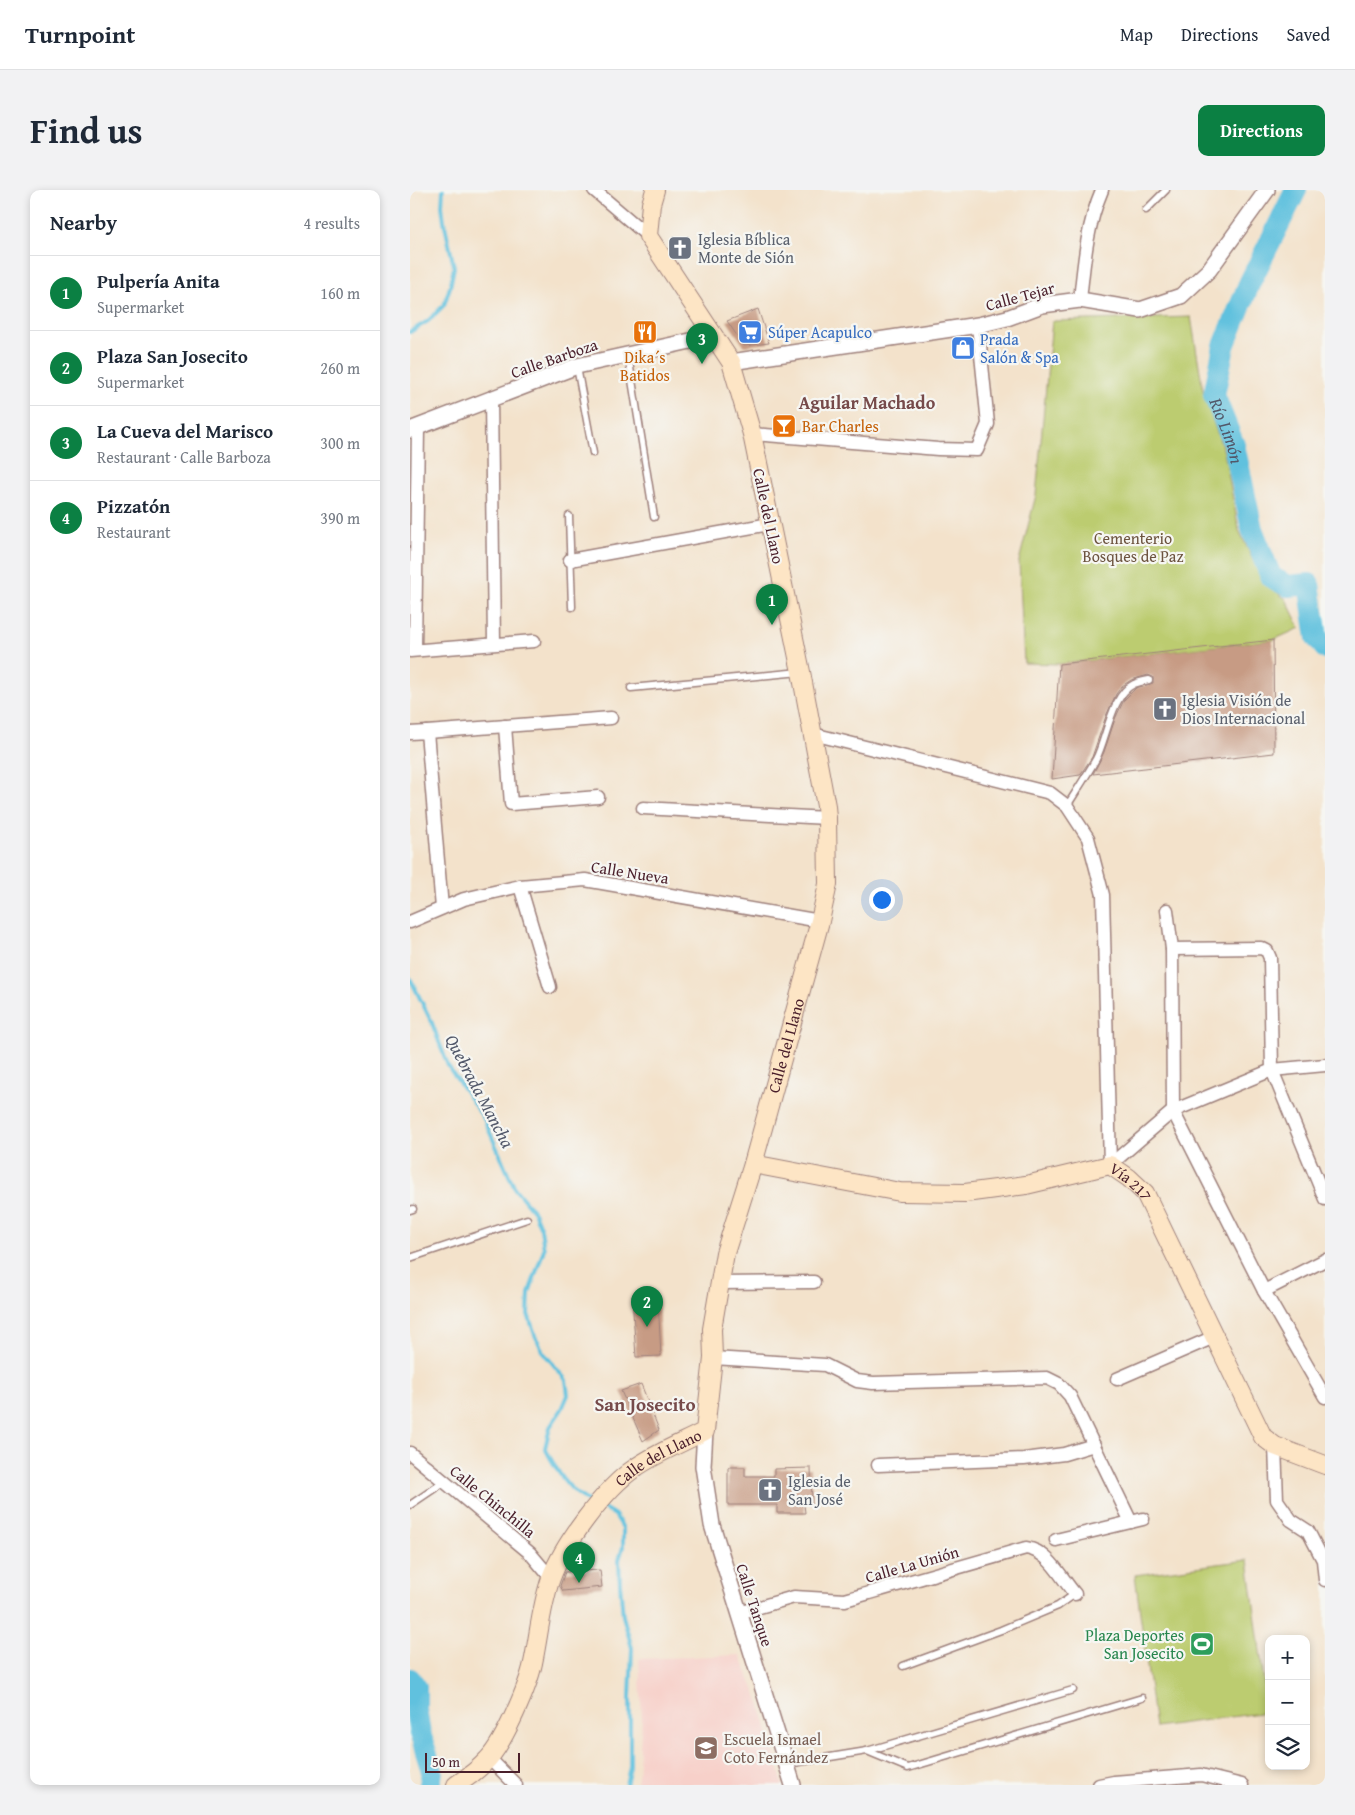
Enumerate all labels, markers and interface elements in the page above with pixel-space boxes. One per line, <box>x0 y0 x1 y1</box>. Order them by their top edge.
text: Turnpoint <box>25 17 135 52</box>
text: Map <box>1120 21 1153 48</box>
text: Directions <box>1181 21 1258 48</box>
text: Saved <box>1286 21 1330 48</box>
text: Find us <box>30 105 143 156</box>
button: Directions <box>1198 105 1325 156</box>
text: Nearby <box>50 207 117 238</box>
text: 4 results <box>303 211 360 235</box>
place label: Iglesia Bíblica Monte de Sión <box>698 227 794 269</box>
church icon: Iglesia Bíblica Monte de Sión <box>667 235 693 261</box>
text: Pulpería Anita <box>97 267 220 295</box>
street label: Calle Tejar <box>983 275 1058 317</box>
text: 1 <box>62 281 70 305</box>
text: 160 m <box>320 281 360 305</box>
text: Supermarket <box>97 295 184 319</box>
restaurant icon: Dika´s Batidos <box>632 319 658 345</box>
supermarket icon: Súper Acapulco <box>737 319 763 345</box>
place label: Súper Acapulco <box>768 320 872 344</box>
pin: 3 <box>686 323 718 364</box>
place label: Prada Salón & Spa <box>980 327 1059 369</box>
street label: Calle Barboza <box>507 332 601 384</box>
shop icon: Prada Salón & Spa <box>950 335 976 361</box>
text: Plaza San Josecito <box>97 342 248 370</box>
place label: Dika´s Batidos <box>620 345 670 387</box>
text: 2 <box>62 356 70 380</box>
text: 260 m <box>320 356 360 380</box>
text: Supermarket <box>97 370 184 394</box>
district label: Aguilar Machado <box>799 389 936 416</box>
water label: Río Limón <box>1202 393 1251 466</box>
bar icon: Bar Charles <box>771 413 797 439</box>
place label: Bar Charles <box>802 414 879 438</box>
text: La Cueva del Marisco <box>97 417 273 445</box>
text: 3 <box>62 431 70 455</box>
text: 300 m <box>320 431 360 455</box>
text: Restaurant · Calle Barboza <box>97 445 271 469</box>
street label: Calle del Llano <box>747 466 791 566</box>
text: Pizzatón <box>97 492 170 520</box>
text: 4 <box>62 506 70 530</box>
text: 390 m <box>320 506 360 530</box>
text: Restaurant <box>97 520 171 544</box>
park label: Cementerio Bosques de Paz <box>1083 526 1183 568</box>
pin: 1 <box>756 584 788 625</box>
place label: Iglesia Visión de Dios Internacional <box>1182 688 1306 730</box>
church icon: Iglesia Visión de Dios Internacional <box>1152 696 1178 722</box>
street label: Calle Nueva <box>590 854 671 890</box>
your location <box>869 887 895 913</box>
street label: Calle del Llano <box>761 995 810 1096</box>
water label: Quebrada Mancha <box>439 1029 522 1153</box>
street label: Vía 217 <box>1105 1156 1159 1204</box>
pin: 2 <box>631 1286 663 1327</box>
district label: San Josecito <box>594 1390 696 1418</box>
street label: Calle del Llano <box>609 1423 706 1492</box>
street label: Calle Chinchilla <box>445 1459 541 1543</box>
place label: Iglesia de San José <box>788 1469 851 1511</box>
church icon: Iglesia de San José <box>757 1477 783 1503</box>
street label: Calle La Unión <box>862 1539 962 1589</box>
pin: 4 <box>563 1542 595 1583</box>
street label: Calle Tanque <box>730 1561 780 1649</box>
place label: Plaza Deportes San Josecito <box>1085 1623 1184 1665</box>
sports icon: Plaza Deportes San Josecito <box>1189 1631 1215 1657</box>
map controls <box>1265 1635 1310 1770</box>
button: + <box>1265 1635 1310 1680</box>
button: − <box>1265 1680 1310 1725</box>
button: layers <box>1265 1725 1310 1770</box>
place label: Escuela Ismael Coto Fernández <box>724 1727 828 1769</box>
school or university icon: Escuela Ismael Coto Fernández <box>693 1735 719 1761</box>
scale bar <box>425 1750 520 1773</box>
text: 50 m <box>432 1752 460 1772</box>

